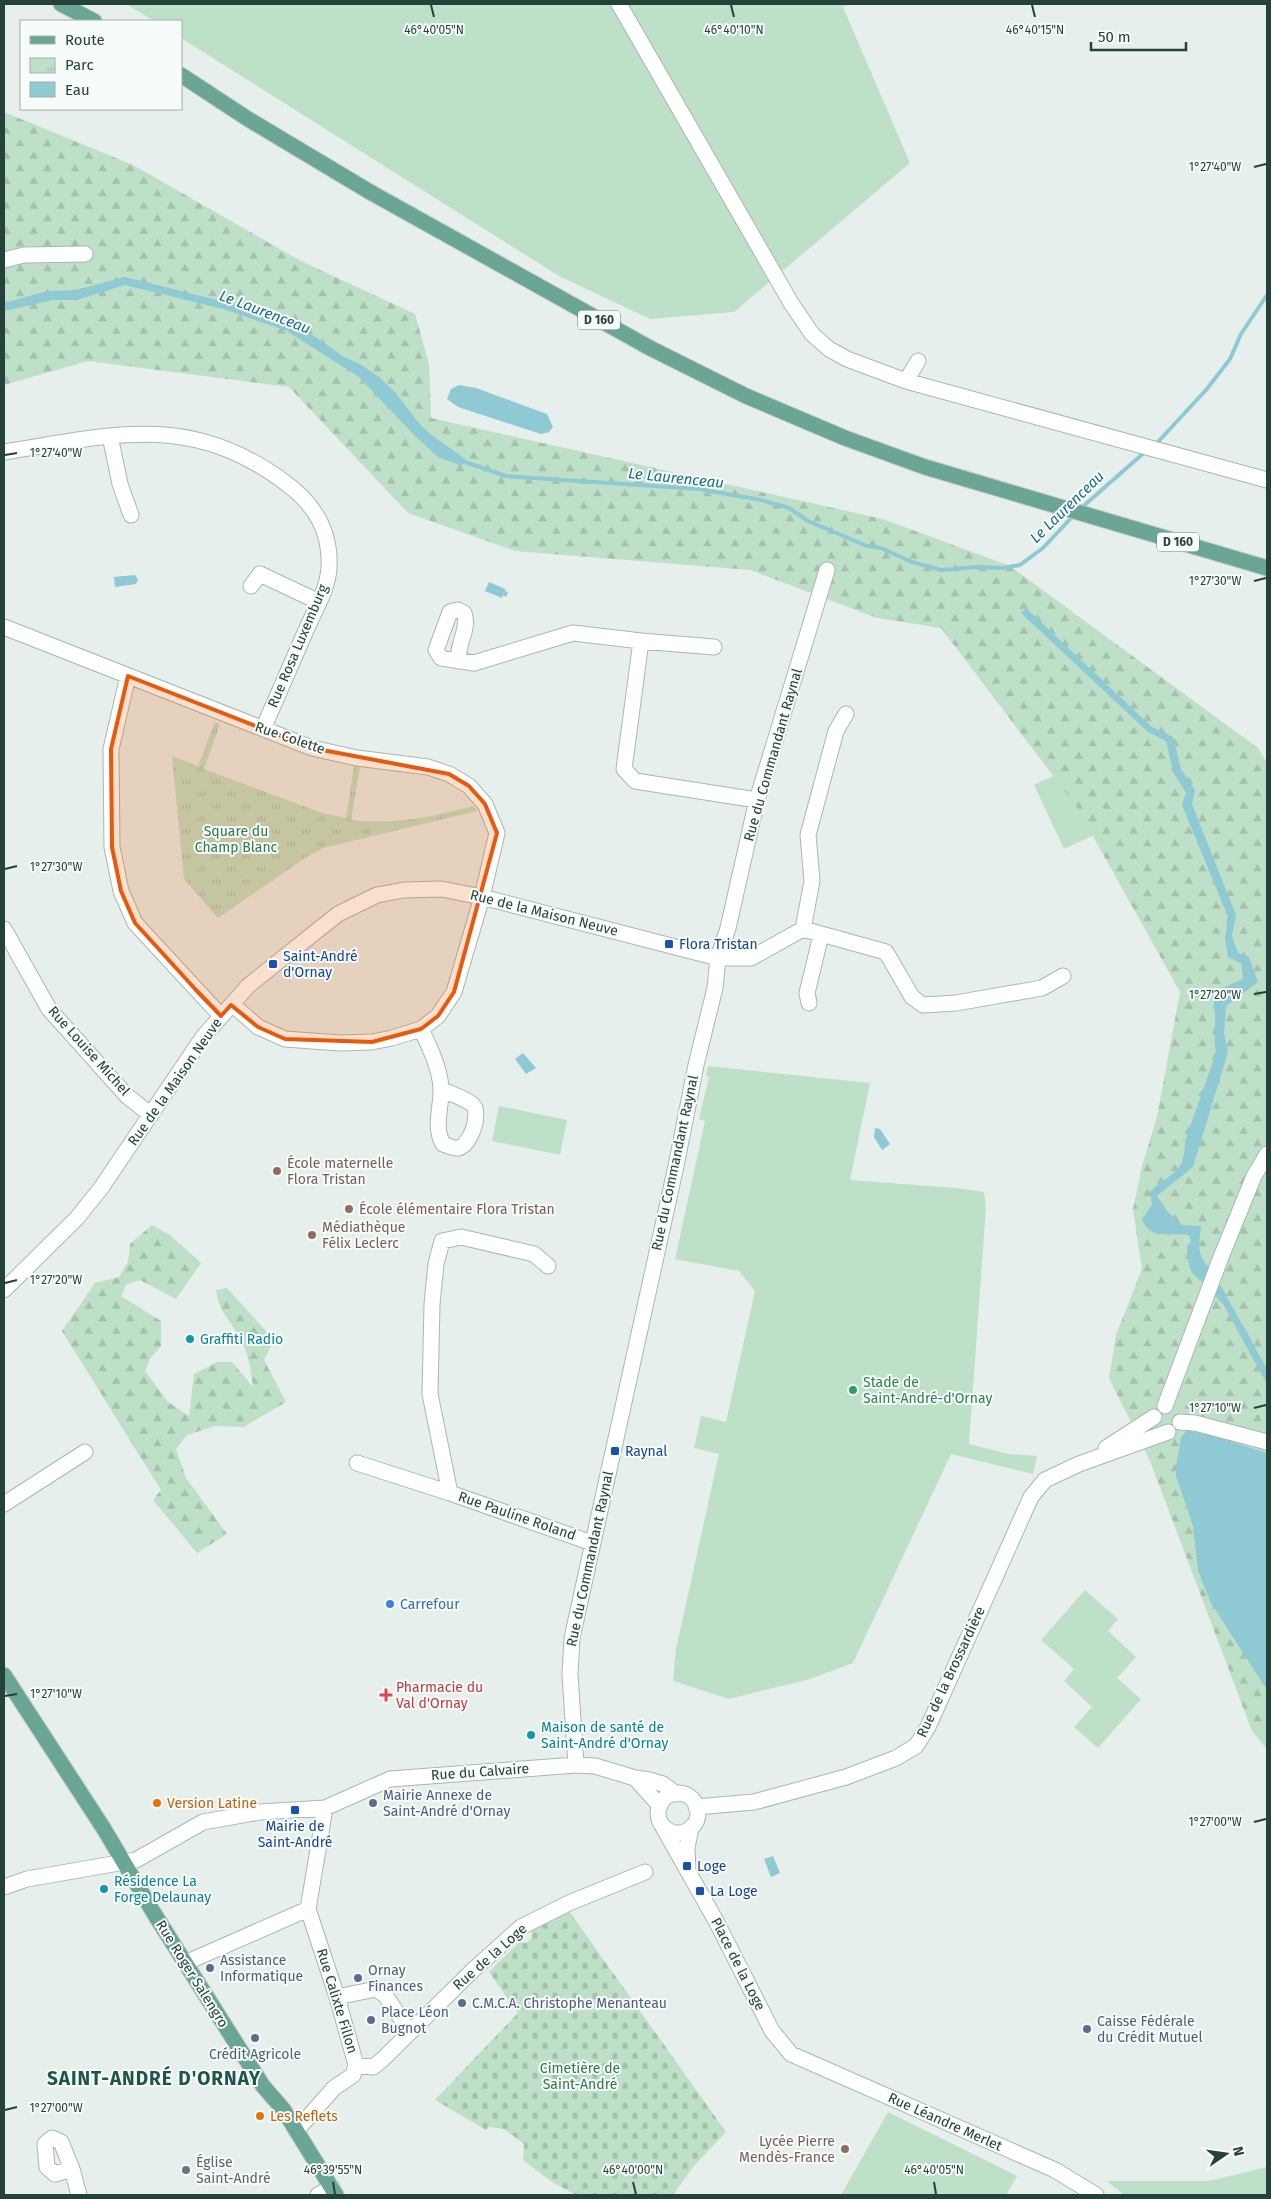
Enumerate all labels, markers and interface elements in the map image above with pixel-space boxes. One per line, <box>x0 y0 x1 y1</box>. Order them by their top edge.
legend <box>20 20 182 110</box>
scale bar <box>1091 20 1186 52</box>
text: 46°40'05"N <box>404 23 464 37</box>
text: 46°40'10"N <box>704 23 764 37</box>
text: 46°40'15"N <box>1006 23 1064 37</box>
text: 50 m <box>1098 28 1131 46</box>
text: Route <box>65 31 105 49</box>
text: Parc <box>65 56 94 74</box>
text: Eau <box>65 81 90 99</box>
text: 1°27'40"W <box>1189 160 1241 174</box>
water label: Le Laurenceau <box>217 286 313 338</box>
road number: D 160 <box>578 310 620 330</box>
text: 1°27'40"W <box>30 446 82 460</box>
water label: Le Laurenceau <box>627 464 725 492</box>
water label: Le Laurenceau <box>1026 467 1108 547</box>
road number: D 160 <box>1157 532 1199 552</box>
text: 1°27'30"W <box>1189 574 1241 588</box>
street label: Rue Rosa Luxemburg <box>264 581 332 710</box>
street label: Rue du Commandant Raynal <box>740 667 806 843</box>
street label: Rue Colette <box>253 718 327 758</box>
park label: Square du Champ Blanc <box>195 823 278 856</box>
text: 1°27'30"W <box>30 860 82 874</box>
street label: Rue de la Maison Neuve <box>468 886 620 940</box>
place label: Flora Tristan <box>679 936 758 953</box>
marker: Flora Tristan <box>663 938 675 950</box>
place label: Saint-André d'Ornay <box>283 948 358 981</box>
marker: Saint-André d'Ornay <box>267 958 279 970</box>
text: 1°27'20"W <box>1189 988 1241 1002</box>
street label: Rue Louise Michel <box>44 1003 134 1099</box>
street label: Rue de la Maison Neuve <box>124 1015 226 1149</box>
street label: Rue du Commandant Raynal <box>648 1074 702 1252</box>
place label: École maternelle Flora Tristan <box>287 1154 393 1188</box>
marker: École maternelle Flora Tristan <box>271 1165 283 1177</box>
place label: École élémentaire Flora Tristan <box>359 1200 555 1218</box>
marker: École élémentaire Flora Tristan <box>343 1203 355 1215</box>
place label: Médiathèque Félix Leclerc <box>322 1219 406 1252</box>
marker: Médiathèque Félix Leclerc <box>306 1229 318 1241</box>
text: 1°27'20"W <box>30 1273 82 1287</box>
place label: Graffiti Radio <box>200 1331 283 1348</box>
marker: Graffiti Radio <box>184 1333 196 1345</box>
place label: Stade de Saint-André-d'Ornay <box>863 1374 992 1407</box>
marker: Stade de Saint-André-d'Ornay <box>847 1384 859 1396</box>
text: 1°27'10"W <box>1189 1401 1241 1415</box>
place label: Raynal <box>625 1443 667 1460</box>
marker: Raynal <box>609 1445 621 1457</box>
street label: Rue du Commandant Raynal <box>563 1470 617 1648</box>
street label: Rue Pauline Roland <box>456 1488 578 1544</box>
place label: Carrefour <box>400 1596 460 1613</box>
marker: Carrefour <box>384 1598 396 1610</box>
street label: Rue de la Brossardière <box>913 1604 989 1740</box>
place label: Pharmacie du Val d'Ornay <box>396 1679 483 1712</box>
text: 1°27'10"W <box>30 1687 82 1701</box>
marker: Pharmacie du Val d'Ornay <box>380 1689 392 1701</box>
place label: Maison de santé de Saint-André d'Ornay <box>541 1719 668 1752</box>
marker: Maison de santé de Saint-André d'Ornay <box>525 1729 537 1741</box>
street label: Rue du Calvaire <box>430 1760 530 1784</box>
place label: Mairie Annexe de Saint-André d'Ornay <box>383 1787 510 1820</box>
place label: Version Latine <box>167 1795 257 1812</box>
marker: Version Latine <box>151 1797 163 1809</box>
marker: Mairie Annexe de Saint-André d'Ornay <box>367 1797 379 1809</box>
marker: Mairie de Saint-André <box>289 1804 301 1816</box>
text: 1°27'00"W <box>1188 1815 1242 1829</box>
place label: Mairie de Saint-André <box>258 1818 332 1851</box>
place label: Loge <box>697 1858 726 1875</box>
marker: Loge <box>681 1860 693 1872</box>
place label: Résidence La Forge Delaunay <box>114 1873 211 1906</box>
marker: Résidence La Forge Delaunay <box>98 1883 110 1895</box>
place label: La Loge <box>710 1883 758 1900</box>
marker: La Loge <box>694 1885 706 1897</box>
street label: Place de la Loge <box>707 1915 769 2013</box>
street label: Rue Roger Salengro <box>152 1917 232 2031</box>
street label: Rue de la Loge <box>450 1920 530 1994</box>
street label: Rue Calixte Fillon <box>313 1946 361 2056</box>
place label: Assistance Informatique <box>220 1952 303 1985</box>
marker: Assistance Informatique <box>204 1962 216 1974</box>
place label: Ornay Finances <box>368 1962 423 1995</box>
marker: Ornay Finances <box>352 1972 364 1984</box>
place label: C.M.C.A. Christophe Menanteau <box>472 1995 667 2012</box>
marker: C.M.C.A. Christophe Menanteau <box>456 1997 468 2009</box>
place label: Place Léon Bugnot <box>381 2004 449 2037</box>
place label: Caisse Fédérale du Crédit Mutuel <box>1097 2013 1203 2046</box>
marker: Place Léon Bugnot <box>365 2014 377 2026</box>
marker: Caisse Fédérale du Crédit Mutuel <box>1081 2023 1093 2035</box>
marker: Crédit Agricole <box>249 2032 261 2044</box>
place label: Crédit Agricole <box>209 2046 301 2063</box>
park label: Cimetière de Saint-André <box>540 2060 620 2093</box>
district label: SAINT-ANDRÉ D'ORNAY <box>47 2065 261 2090</box>
street label: Rue Léandre Merlet <box>885 2089 1006 2155</box>
text: 1°27'00"W <box>29 2101 83 2115</box>
place label: Les Reflets <box>270 2108 338 2125</box>
marker: Les Reflets <box>254 2110 266 2122</box>
north arrow <box>1201 2129 1251 2179</box>
place label: Lycée Pierre Mendès-France <box>739 2133 835 2166</box>
marker: Lycée Pierre Mendès-France <box>839 2143 851 2155</box>
text: N <box>1229 2145 1248 2158</box>
place label: Église Saint-André <box>196 2153 271 2187</box>
text: 46°39'55"N <box>304 2163 362 2177</box>
text: 46°40'00"N <box>603 2163 663 2177</box>
text: 46°40'05"N <box>904 2163 964 2177</box>
marker: Église Saint-André <box>180 2164 192 2176</box>

